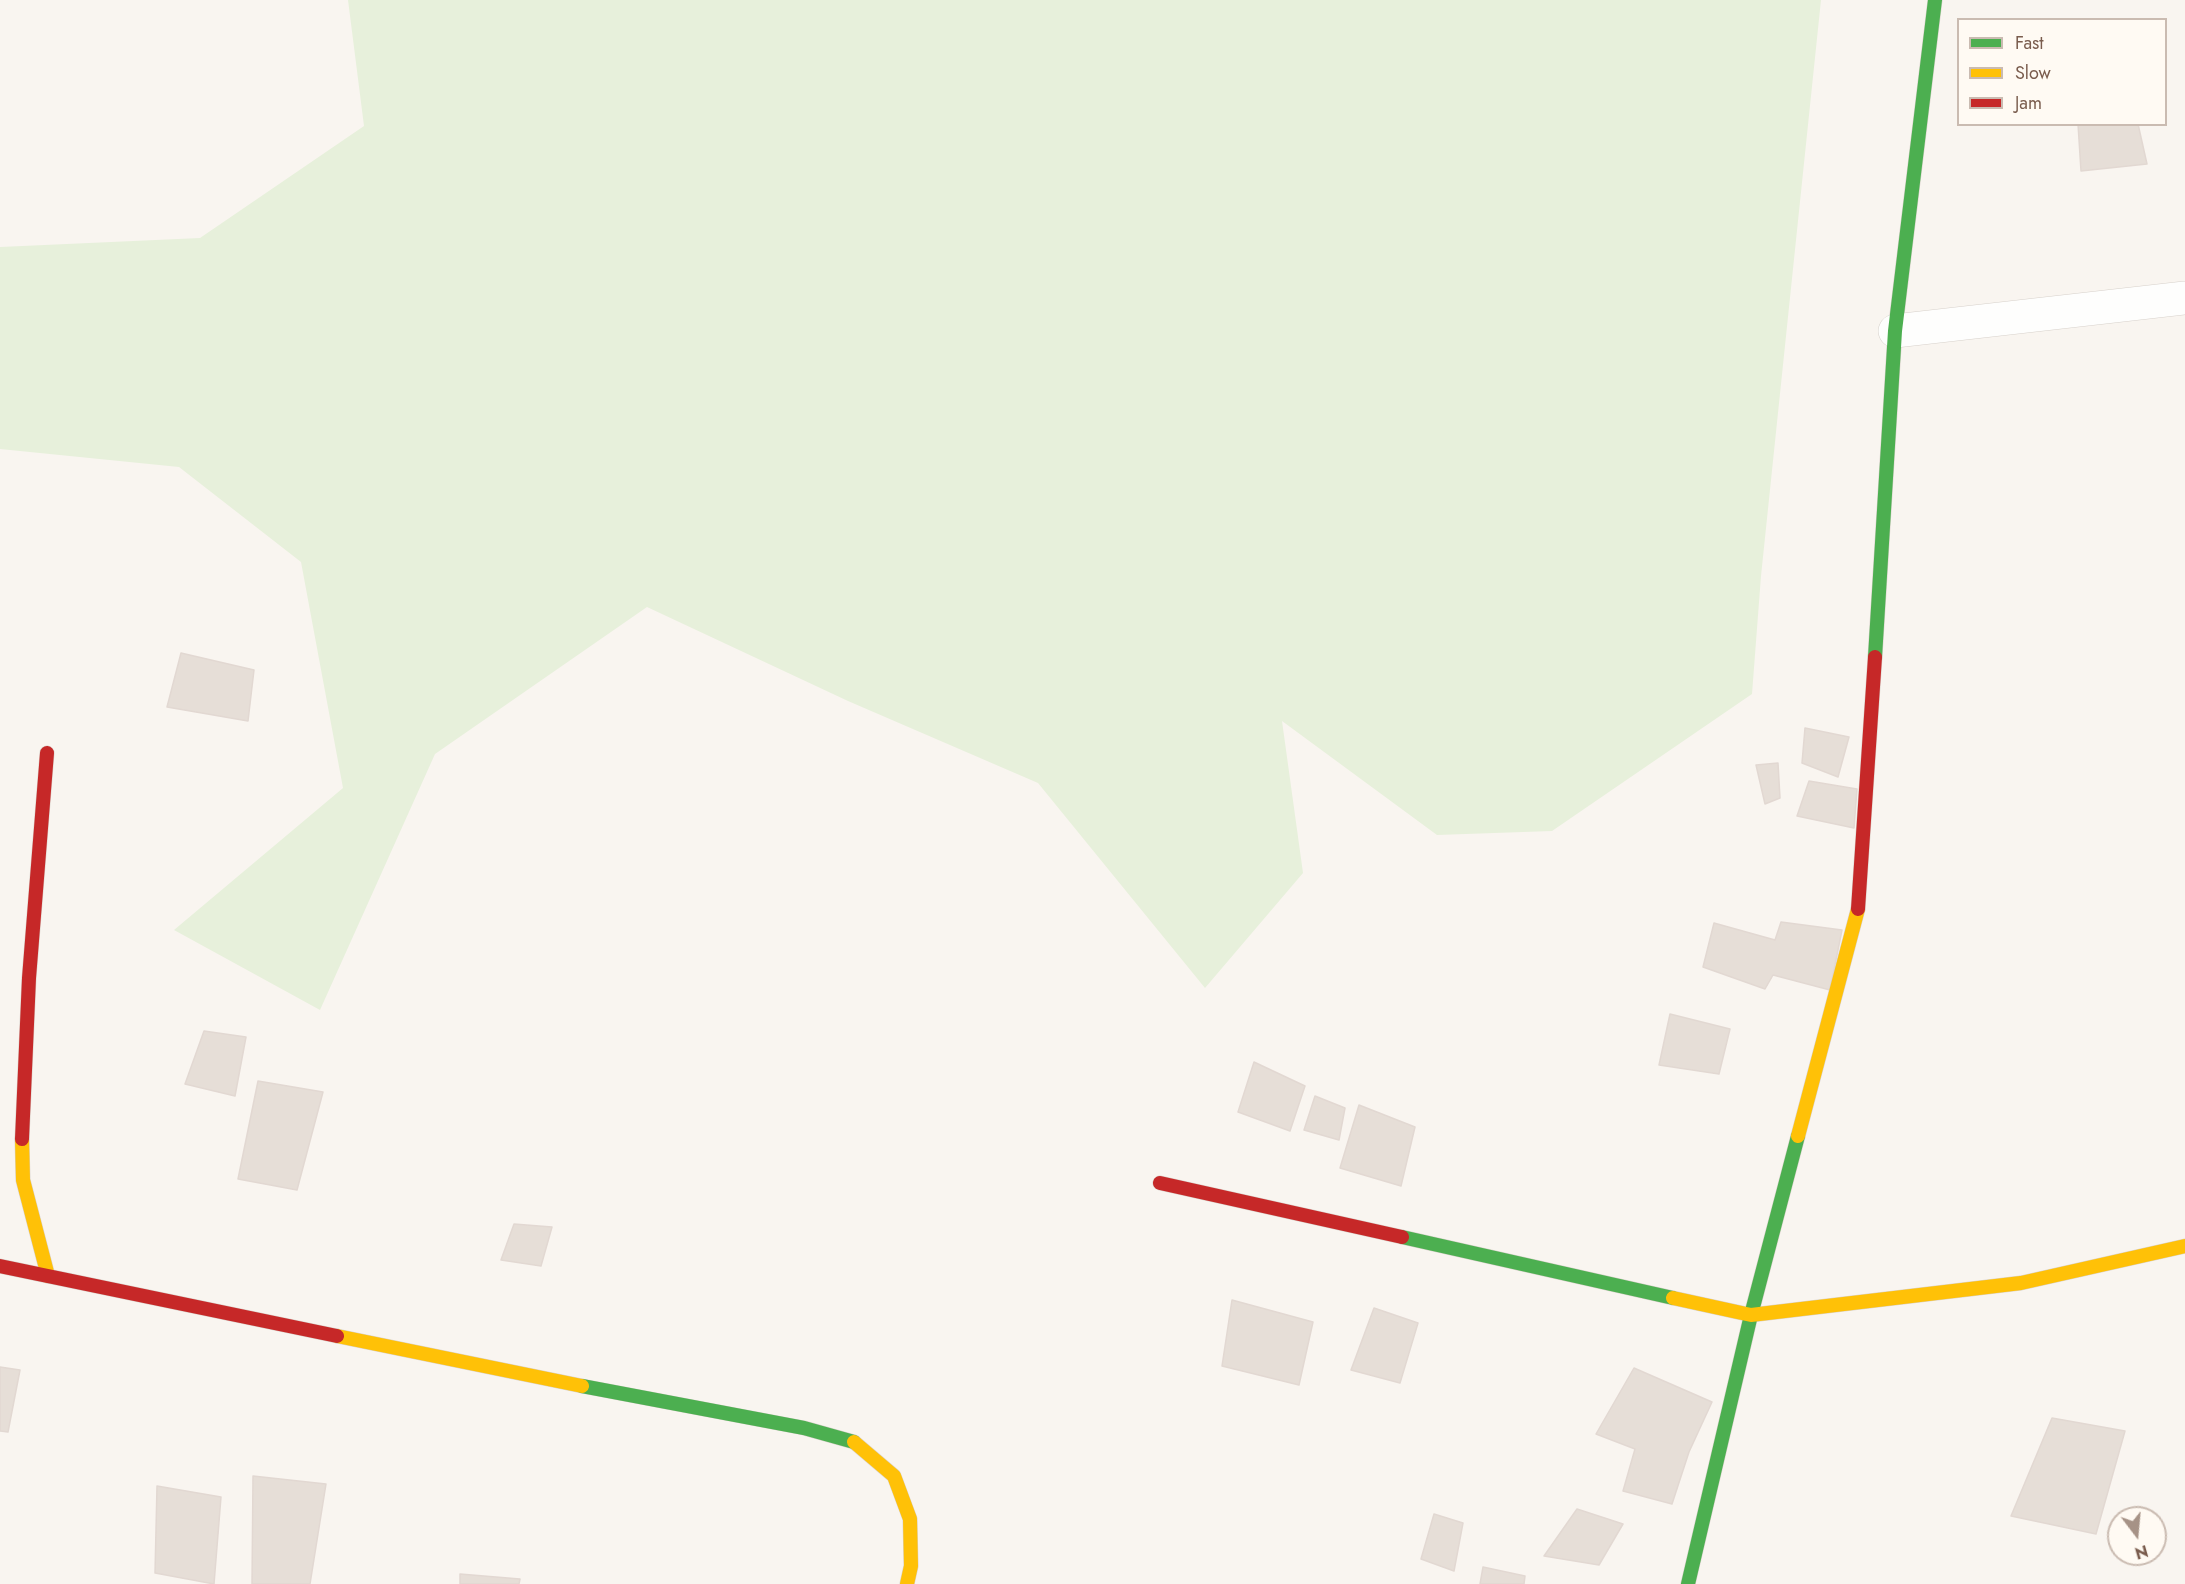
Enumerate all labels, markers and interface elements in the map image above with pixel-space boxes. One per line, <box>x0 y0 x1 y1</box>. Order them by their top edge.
legend <box>1957 18 2167 126</box>
text: Fast <box>2015 30 2044 56</box>
text: Slow <box>2015 60 2051 86</box>
text: Jam <box>2015 90 2042 116</box>
north arrow <box>2107 1506 2167 1566</box>
text: N <box>2132 1539 2151 1565</box>

